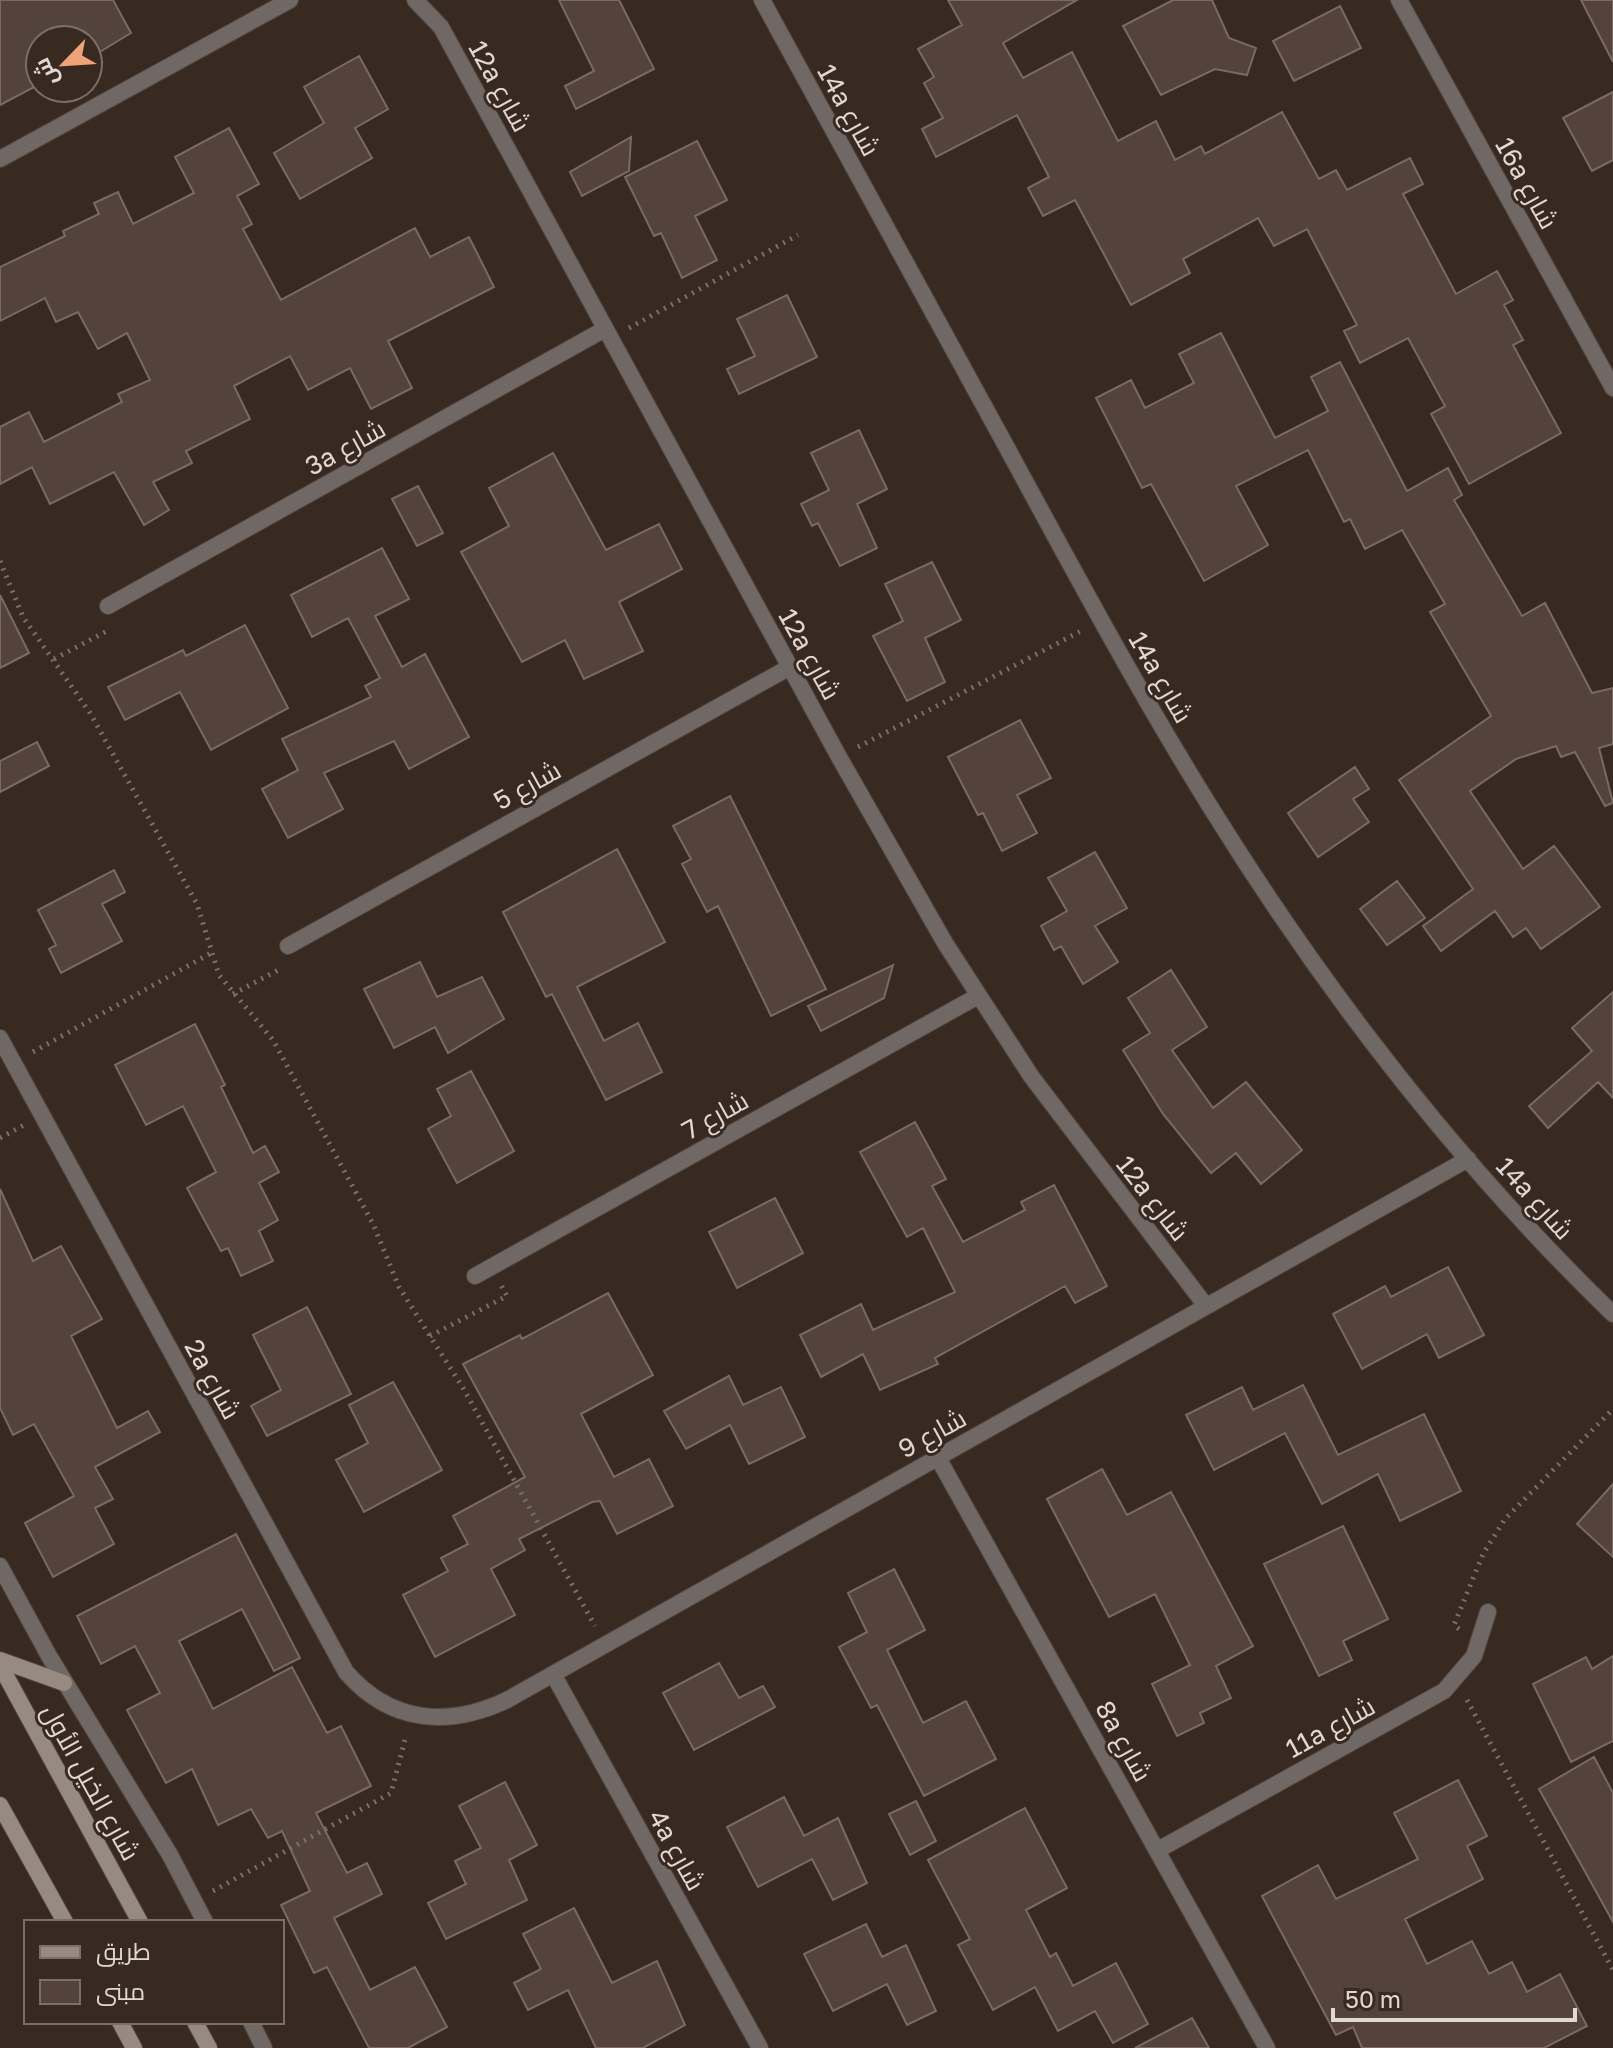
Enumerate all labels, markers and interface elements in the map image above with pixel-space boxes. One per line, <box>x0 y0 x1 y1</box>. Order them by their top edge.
north arrow <box>24 24 104 104</box>
street label: 12a شارع <box>461 35 538 138</box>
text: ش <box>27 54 65 91</box>
street label: 14a شارع <box>809 59 887 162</box>
street label: 16a شارع <box>1487 132 1565 235</box>
street label: 3a شارع <box>300 412 391 483</box>
street label: 12a شارع <box>771 603 848 706</box>
street label: 14a شارع <box>1121 626 1199 729</box>
street label: شارع 5 <box>488 754 567 818</box>
street label: شارع 7 <box>677 1084 754 1147</box>
street label: 12a شارع <box>1109 1149 1196 1248</box>
street label: 14a شارع <box>1489 1150 1580 1247</box>
street label: 2a شارع <box>177 1334 248 1425</box>
street label: شارع 9 <box>893 1402 972 1466</box>
street label: 11a شارع <box>1280 1690 1381 1766</box>
street label: 8a شارع <box>1087 1695 1159 1788</box>
street label: شارع الخيل الأول <box>33 1698 147 1867</box>
street label: 4a شارع <box>640 1804 712 1897</box>
legend <box>24 1920 284 2024</box>
text: طريق <box>96 1936 151 1967</box>
scale bar <box>1333 1972 1575 2022</box>
text: مبنى <box>96 1976 145 2006</box>
text: 50 m <box>1345 1984 1401 2013</box>

